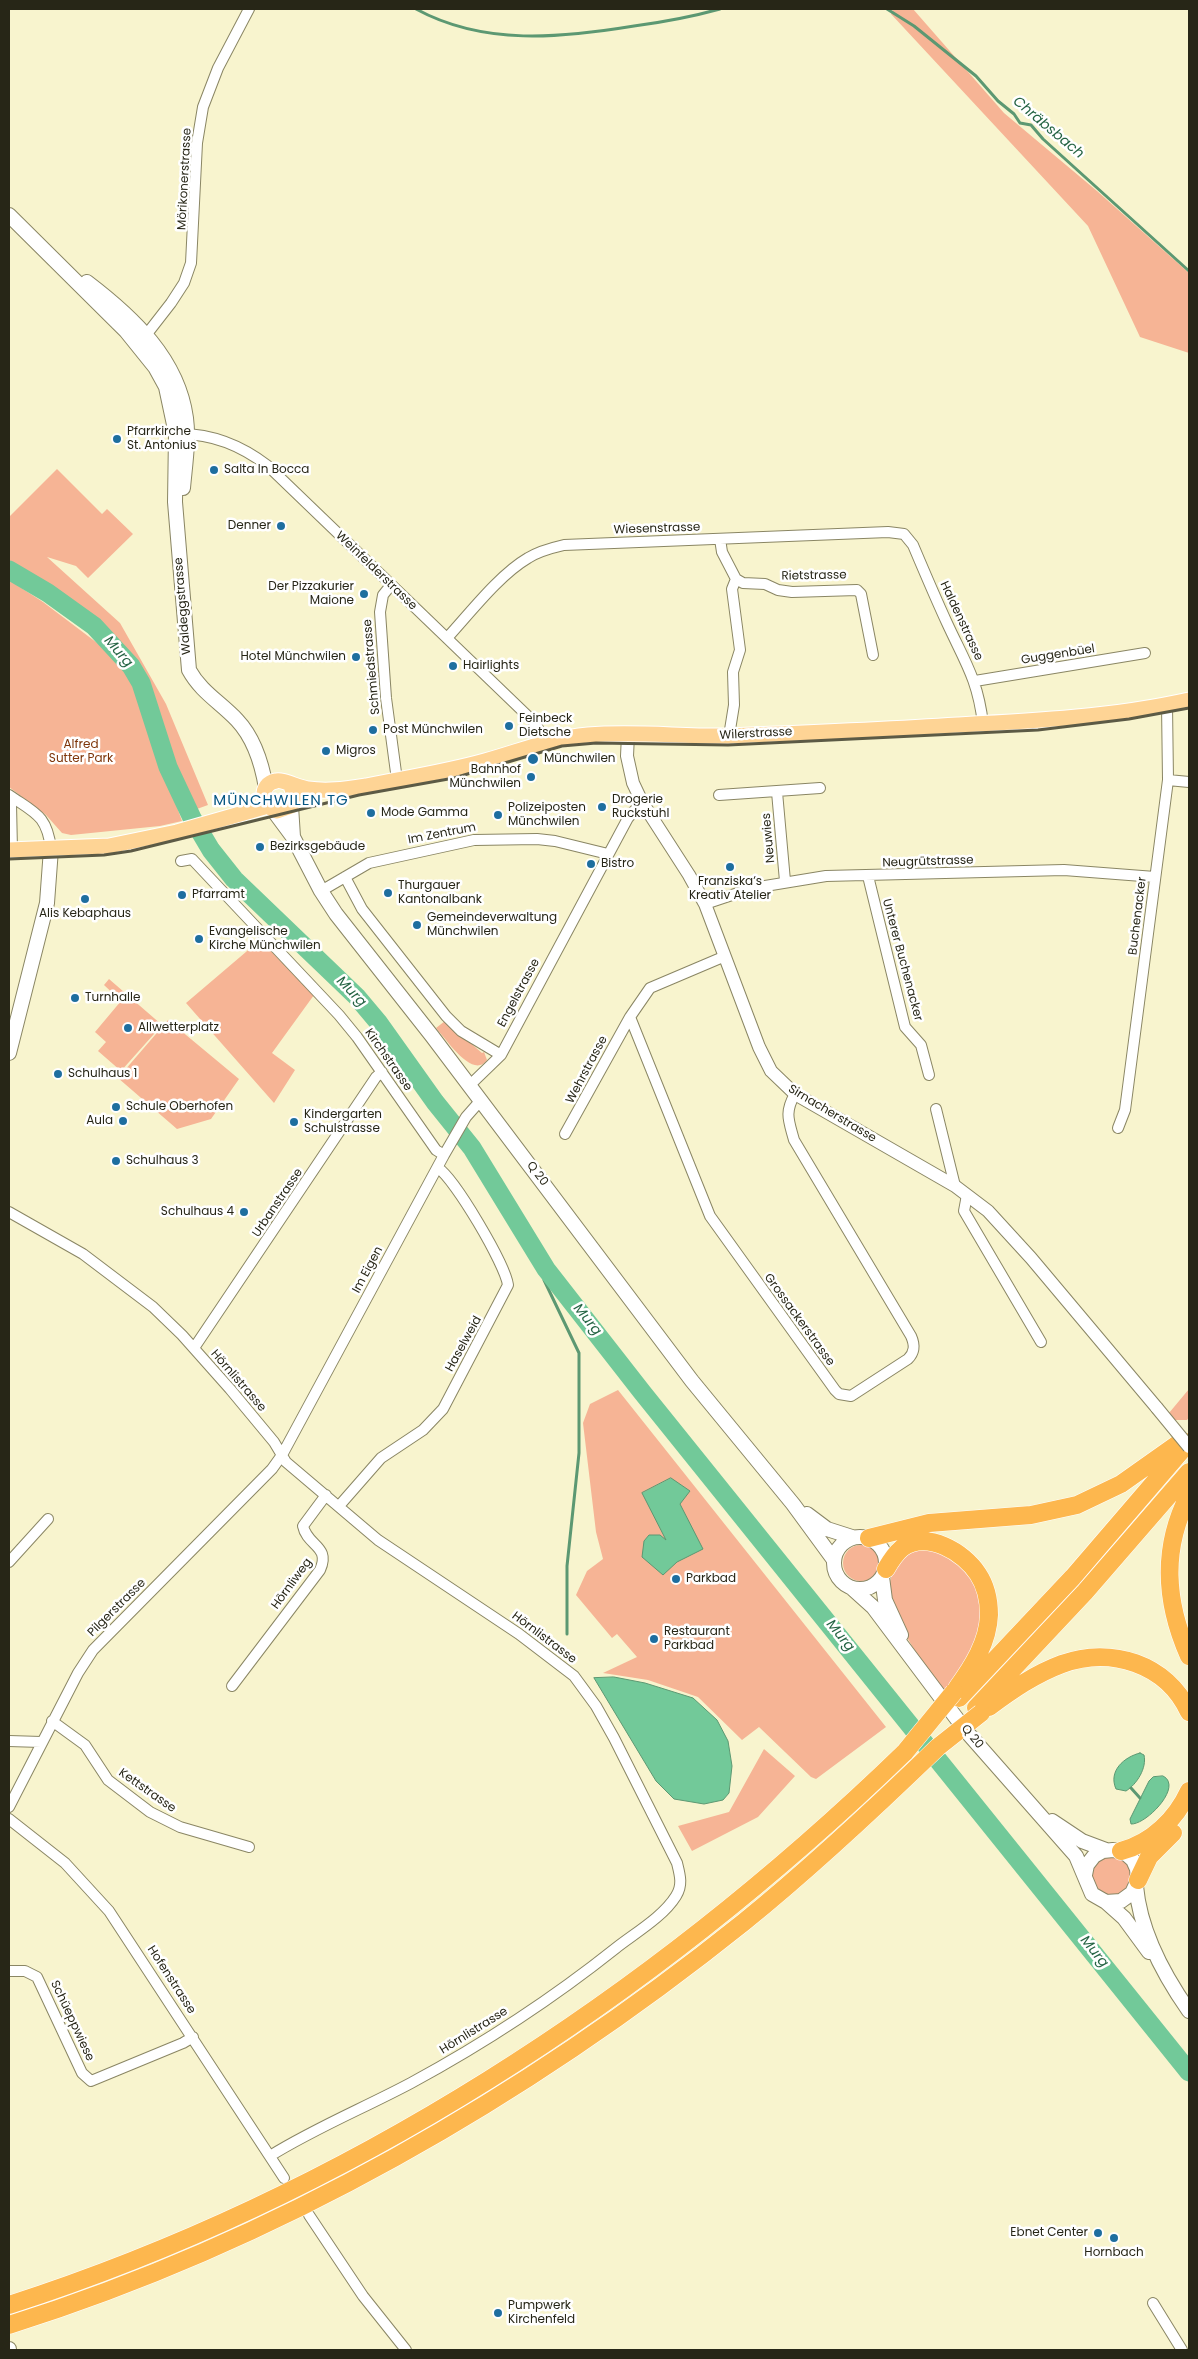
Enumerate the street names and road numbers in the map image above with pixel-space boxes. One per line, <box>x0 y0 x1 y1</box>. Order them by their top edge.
street label: Mörikonerstrasse <box>175 128 195 230</box>
street label: Wiesenstrasse <box>613 520 701 538</box>
street label: Weinfelderstrasse <box>332 529 420 613</box>
street label: Waldeggstrasse <box>172 557 194 655</box>
street label: Rietstrasse <box>781 568 847 584</box>
street label: Haldenstrasse <box>936 579 986 663</box>
street label: Schmiedstrasse <box>361 619 383 715</box>
street label: Guggenbüel <box>1020 642 1096 668</box>
street label: Wilerstrasse <box>719 725 793 743</box>
street label: Neuwies <box>760 812 778 864</box>
street label: Im Zentrum <box>407 820 477 848</box>
street label: Neugrütstrasse <box>882 853 974 871</box>
street label: Buchenacker <box>1126 876 1150 956</box>
street label: Unterer Buchenacker <box>879 897 925 1023</box>
street label: Engelstrasse <box>495 956 543 1030</box>
street label: Kirchstrasse <box>361 1026 415 1094</box>
street label: Wehrstrasse <box>563 1034 611 1106</box>
street label: Sirnacherstrasse <box>785 1082 879 1146</box>
street label: Q 20 <box>523 1159 551 1189</box>
street label: Urbanstrasse <box>250 1166 306 1240</box>
street label: Im Eigen <box>350 1244 386 1296</box>
street label: Grossackerstrasse <box>761 1271 837 1369</box>
street label: Haselweid <box>443 1314 485 1374</box>
street label: Hörnlistrasse <box>207 1347 269 1415</box>
street label: Hörnliweg <box>269 1556 315 1612</box>
street label: Pilgerstrasse <box>85 1576 149 1640</box>
street label: Hörnlistrasse <box>509 1609 579 1667</box>
street label: Q 20 <box>958 1722 986 1752</box>
street label: Kettstrasse <box>116 1766 178 1816</box>
street label: Hofenstrasse <box>144 1943 198 2017</box>
street label: Schüeppwiese <box>47 1978 97 2064</box>
street label: Hörnlistrasse <box>437 2004 511 2058</box>

